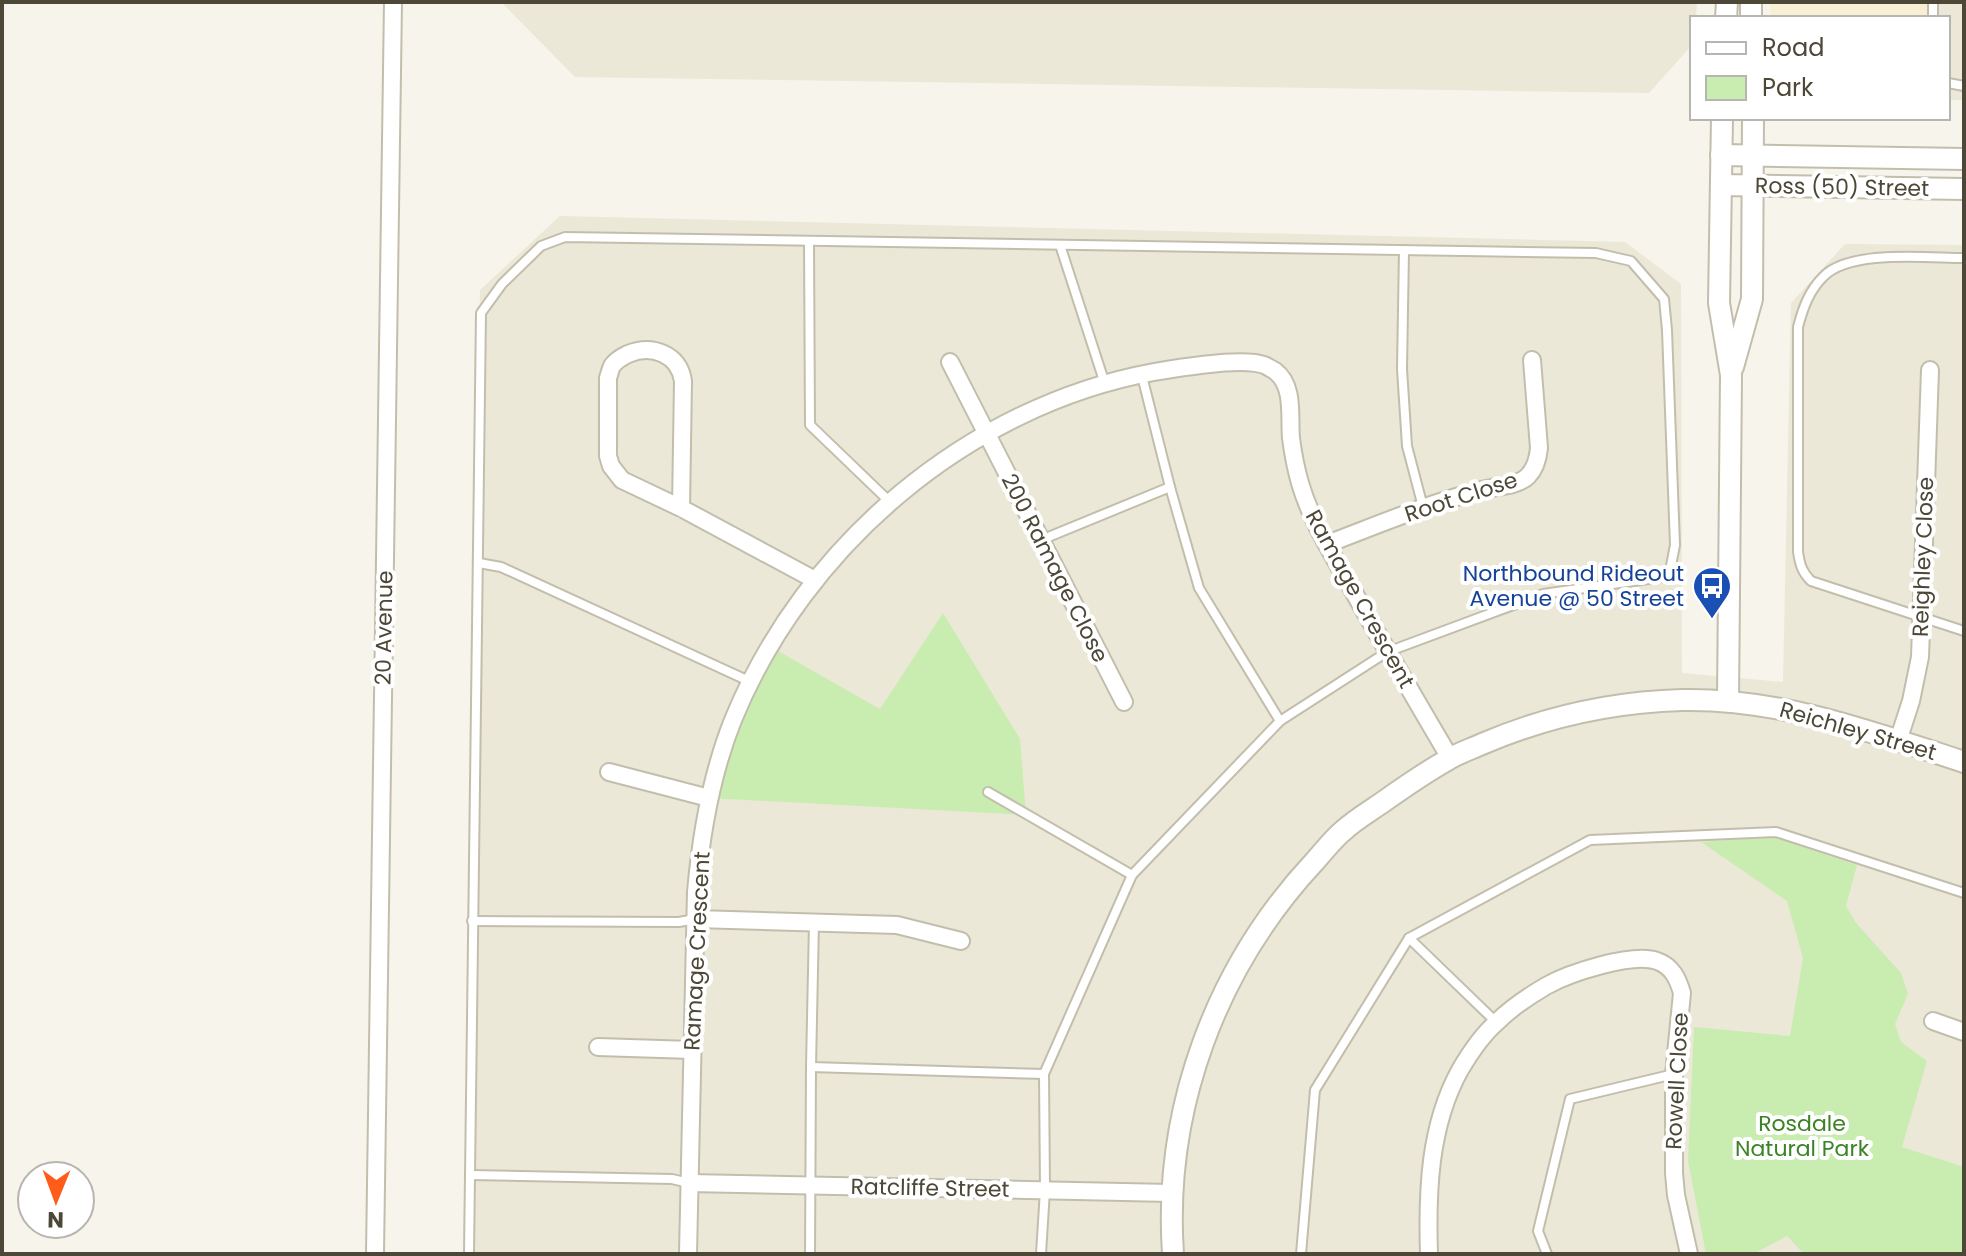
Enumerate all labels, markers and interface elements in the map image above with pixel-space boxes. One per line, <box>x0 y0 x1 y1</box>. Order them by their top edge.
legend <box>1690 16 1950 120</box>
text: Road <box>1762 31 1824 64</box>
text: Park <box>1762 71 1814 104</box>
street label: Ross (50) Street <box>1755 170 1929 204</box>
street label: Root Close <box>1401 464 1521 530</box>
street label: 200 Ramage Close <box>994 468 1116 668</box>
street label: Reighley Close <box>1905 476 1941 638</box>
street label: Ramage Crescent <box>1298 504 1422 694</box>
place label: Northbound Rideout Avenue @ 50 Street <box>1463 558 1684 614</box>
bus stop icon: Northbound Rideout Avenue @ 50 Street <box>1691 565 1733 620</box>
street label: 20 Avenue <box>367 570 401 686</box>
street label: Reichley Street <box>1776 694 1940 768</box>
street label: Ramage Crescent <box>676 851 718 1051</box>
street label: Rowell Close <box>1658 1012 1696 1150</box>
park label: Rosdale Natural Park <box>1735 1108 1870 1164</box>
north arrow <box>16 1160 96 1240</box>
street label: Ratcliffe Street <box>850 1171 1010 1205</box>
text: N <box>47 1204 64 1235</box>

